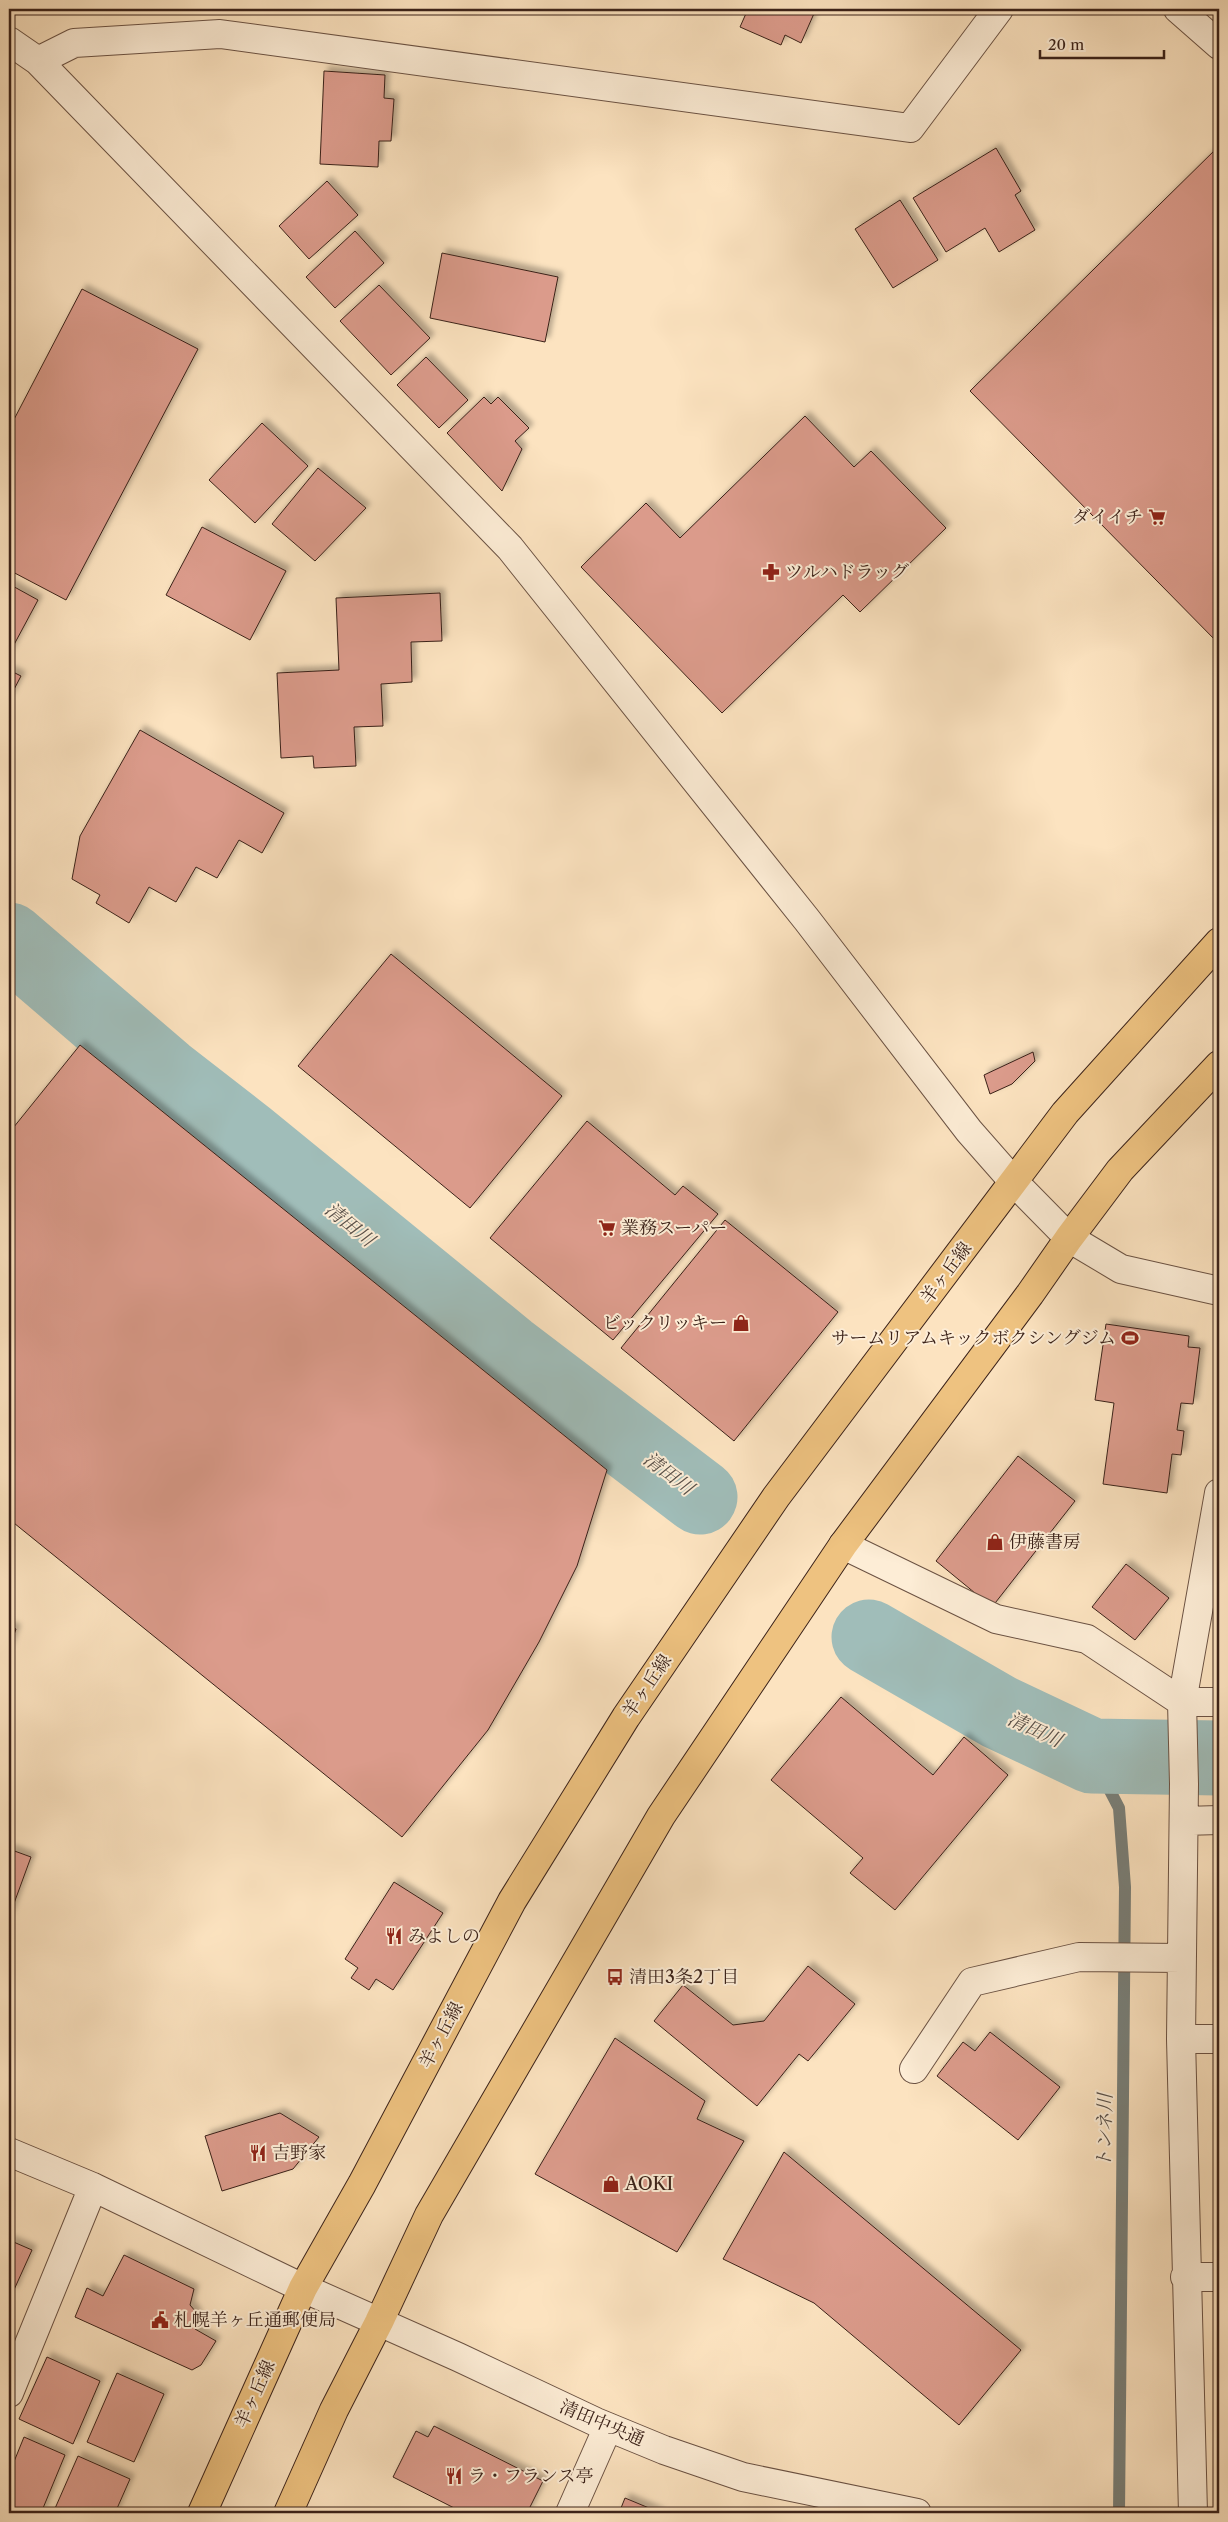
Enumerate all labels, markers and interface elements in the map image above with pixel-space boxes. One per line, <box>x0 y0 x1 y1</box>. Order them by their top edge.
scale bar <box>1040 28 1164 60</box>
text: 20 m <box>1048 35 1084 54</box>
place label: ダイイチ <box>1072 506 1143 528</box>
supermarket icon: ダイイチ <box>1147 507 1167 527</box>
place label: ツルハドラッグ <box>785 561 909 583</box>
pharmacy icon: ツルハドラッグ <box>761 562 781 582</box>
water label: 清田川 <box>320 1198 381 1253</box>
place label: 業務スーパー <box>621 1217 727 1239</box>
supermarket icon: 業務スーパー <box>597 1218 617 1238</box>
street label: 羊ヶ丘線 <box>916 1238 976 1308</box>
place label: ビックリッキー <box>602 1312 727 1334</box>
shop icon: ビックリッキー <box>731 1313 751 1333</box>
place label: サームリアムキックボクシングジム <box>831 1327 1116 1349</box>
sports icon: サームリアムキックボクシングジム <box>1120 1328 1140 1348</box>
water label: 清田川 <box>639 1447 700 1501</box>
place label: 伊藤書房 <box>1009 1531 1081 1553</box>
shop icon: 伊藤書房 <box>985 1532 1005 1552</box>
street label: 羊ヶ丘線 <box>618 1650 676 1722</box>
water label: 清田川 <box>1004 1707 1067 1753</box>
place label: みよしの <box>408 1925 480 1947</box>
restaurant icon: みよしの <box>384 1926 404 1946</box>
place label: 清田3条2丁目 <box>629 1966 739 1988</box>
bus stop icon: 清田3条2丁目 <box>605 1967 625 1987</box>
street label: 羊ヶ丘線 <box>414 1998 468 2072</box>
water label: トンネ川 <box>1092 2091 1117 2169</box>
place label: 吉野家 <box>272 2142 326 2164</box>
restaurant icon: 吉野家 <box>248 2143 268 2163</box>
place label: AOKI <box>624 2173 673 2195</box>
shop icon: AOKI <box>601 2174 621 2194</box>
place label: 札幌羊ヶ丘通郵便局 <box>174 2309 336 2331</box>
public building icon: 札幌羊ヶ丘通郵便局 <box>150 2310 170 2330</box>
street label: 羊ヶ丘線 <box>230 2357 280 2431</box>
street label: 清田中央通 <box>556 2395 648 2451</box>
place label: ラ・フランス亭 <box>468 2465 593 2487</box>
restaurant icon: ラ・フランス亭 <box>444 2466 464 2486</box>

